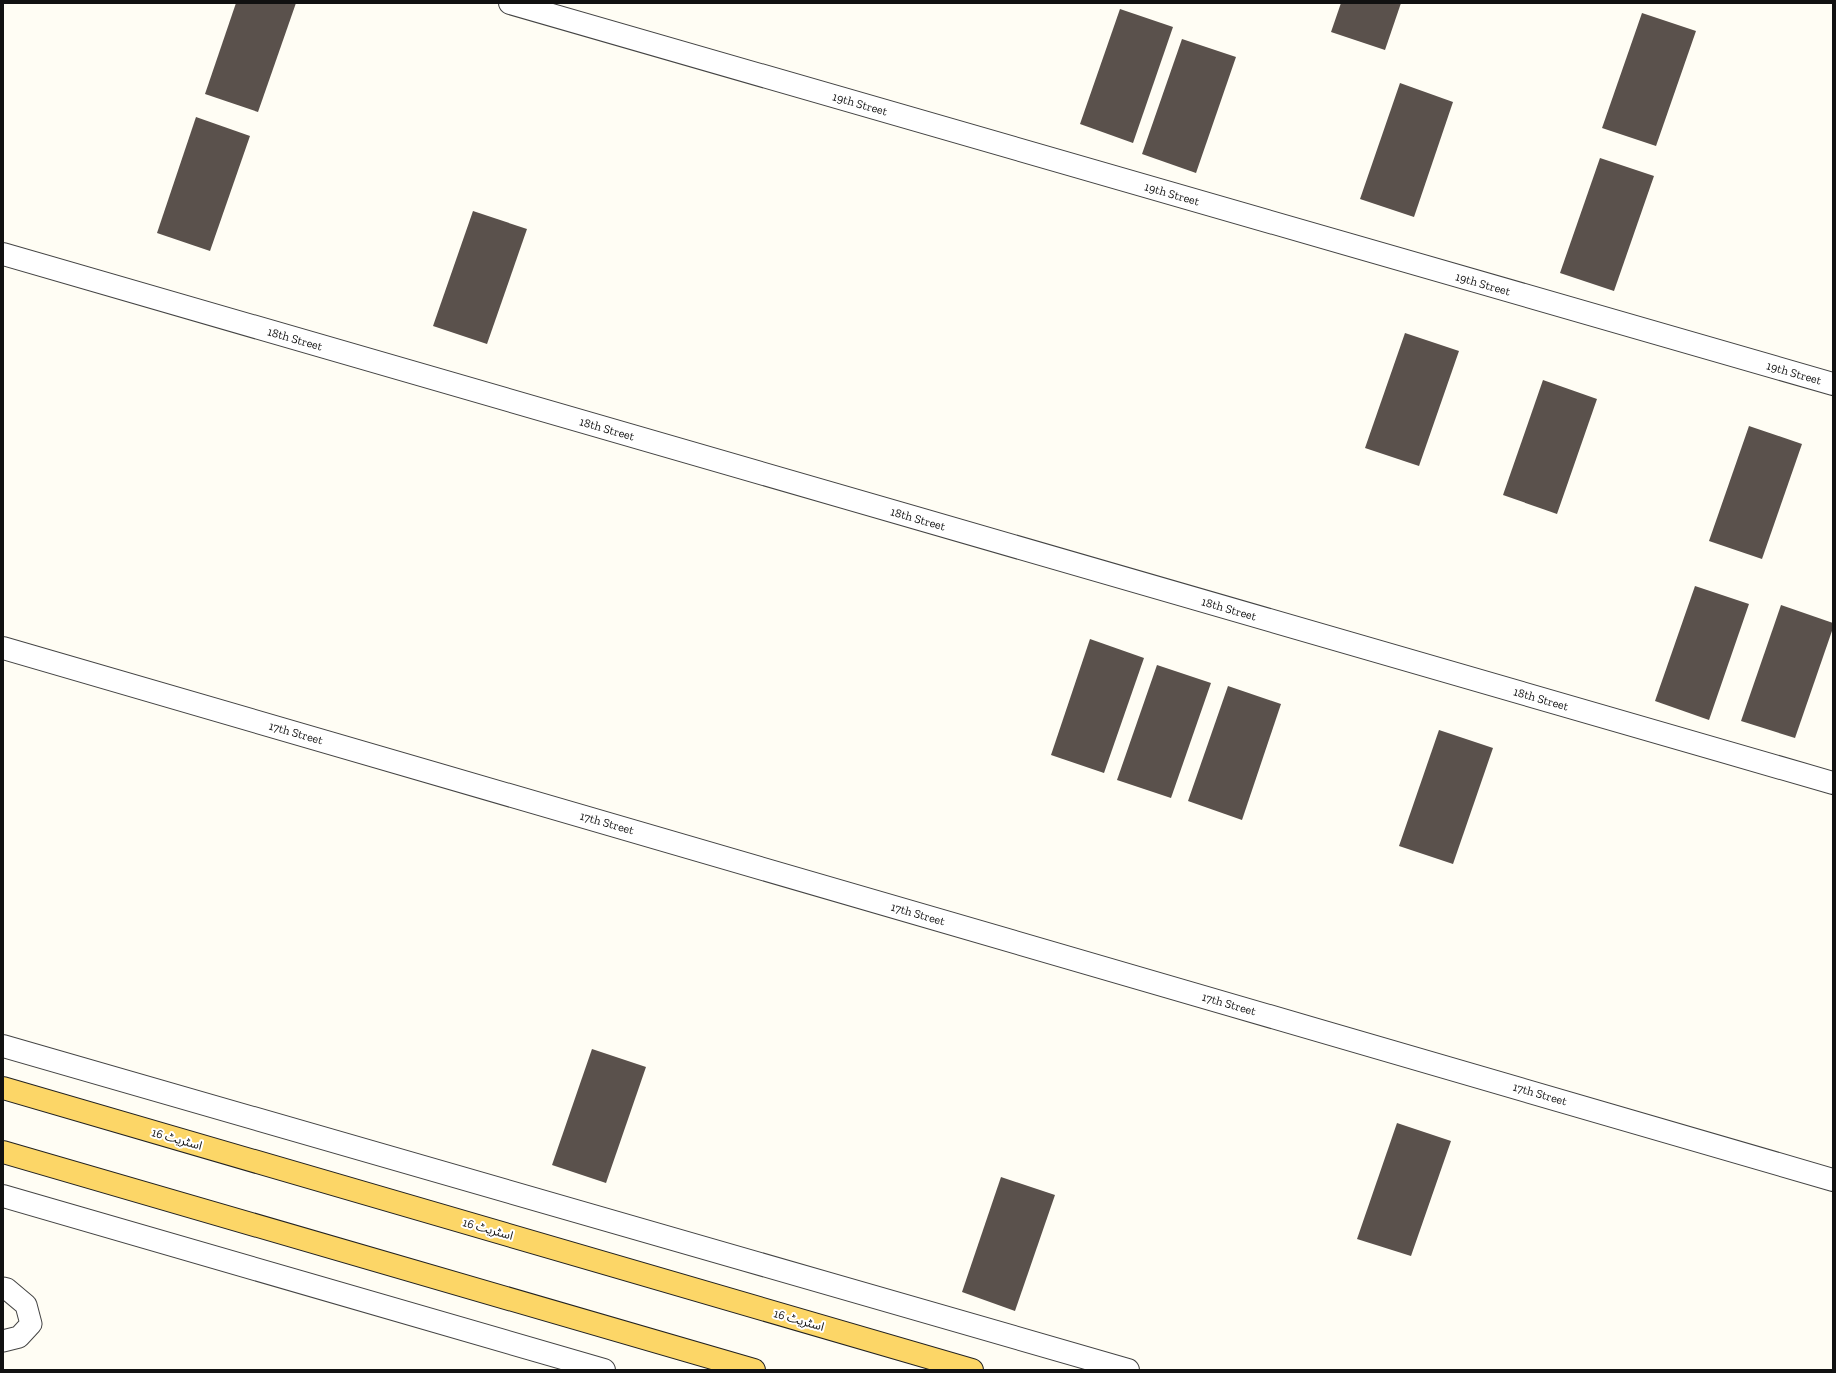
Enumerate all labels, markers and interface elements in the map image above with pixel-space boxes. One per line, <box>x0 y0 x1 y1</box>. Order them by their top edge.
street label: 19th Street <box>831 89 890 119</box>
street label: 19th Street <box>1143 179 1202 209</box>
street label: 19th Street <box>1454 269 1513 299</box>
street label: 18th Street <box>266 324 325 354</box>
street label: 19th Street <box>1765 358 1824 388</box>
street label: 18th Street <box>578 414 637 444</box>
street label: 18th Street <box>889 504 948 534</box>
street label: 18th Street <box>1200 594 1259 624</box>
street label: 18th Street <box>1512 684 1571 714</box>
street label: 17th Street <box>267 719 325 748</box>
street label: 17th Street <box>578 809 636 838</box>
street label: 17th Street <box>889 900 947 929</box>
street label: 17th Street <box>1200 990 1258 1019</box>
street label: 17th Street <box>1511 1080 1569 1109</box>
street label: اسٹریٹ 16 <box>150 1125 204 1153</box>
street label: اسٹریٹ 16 <box>461 1215 515 1243</box>
street label: اسٹریٹ 16 <box>772 1306 826 1334</box>

